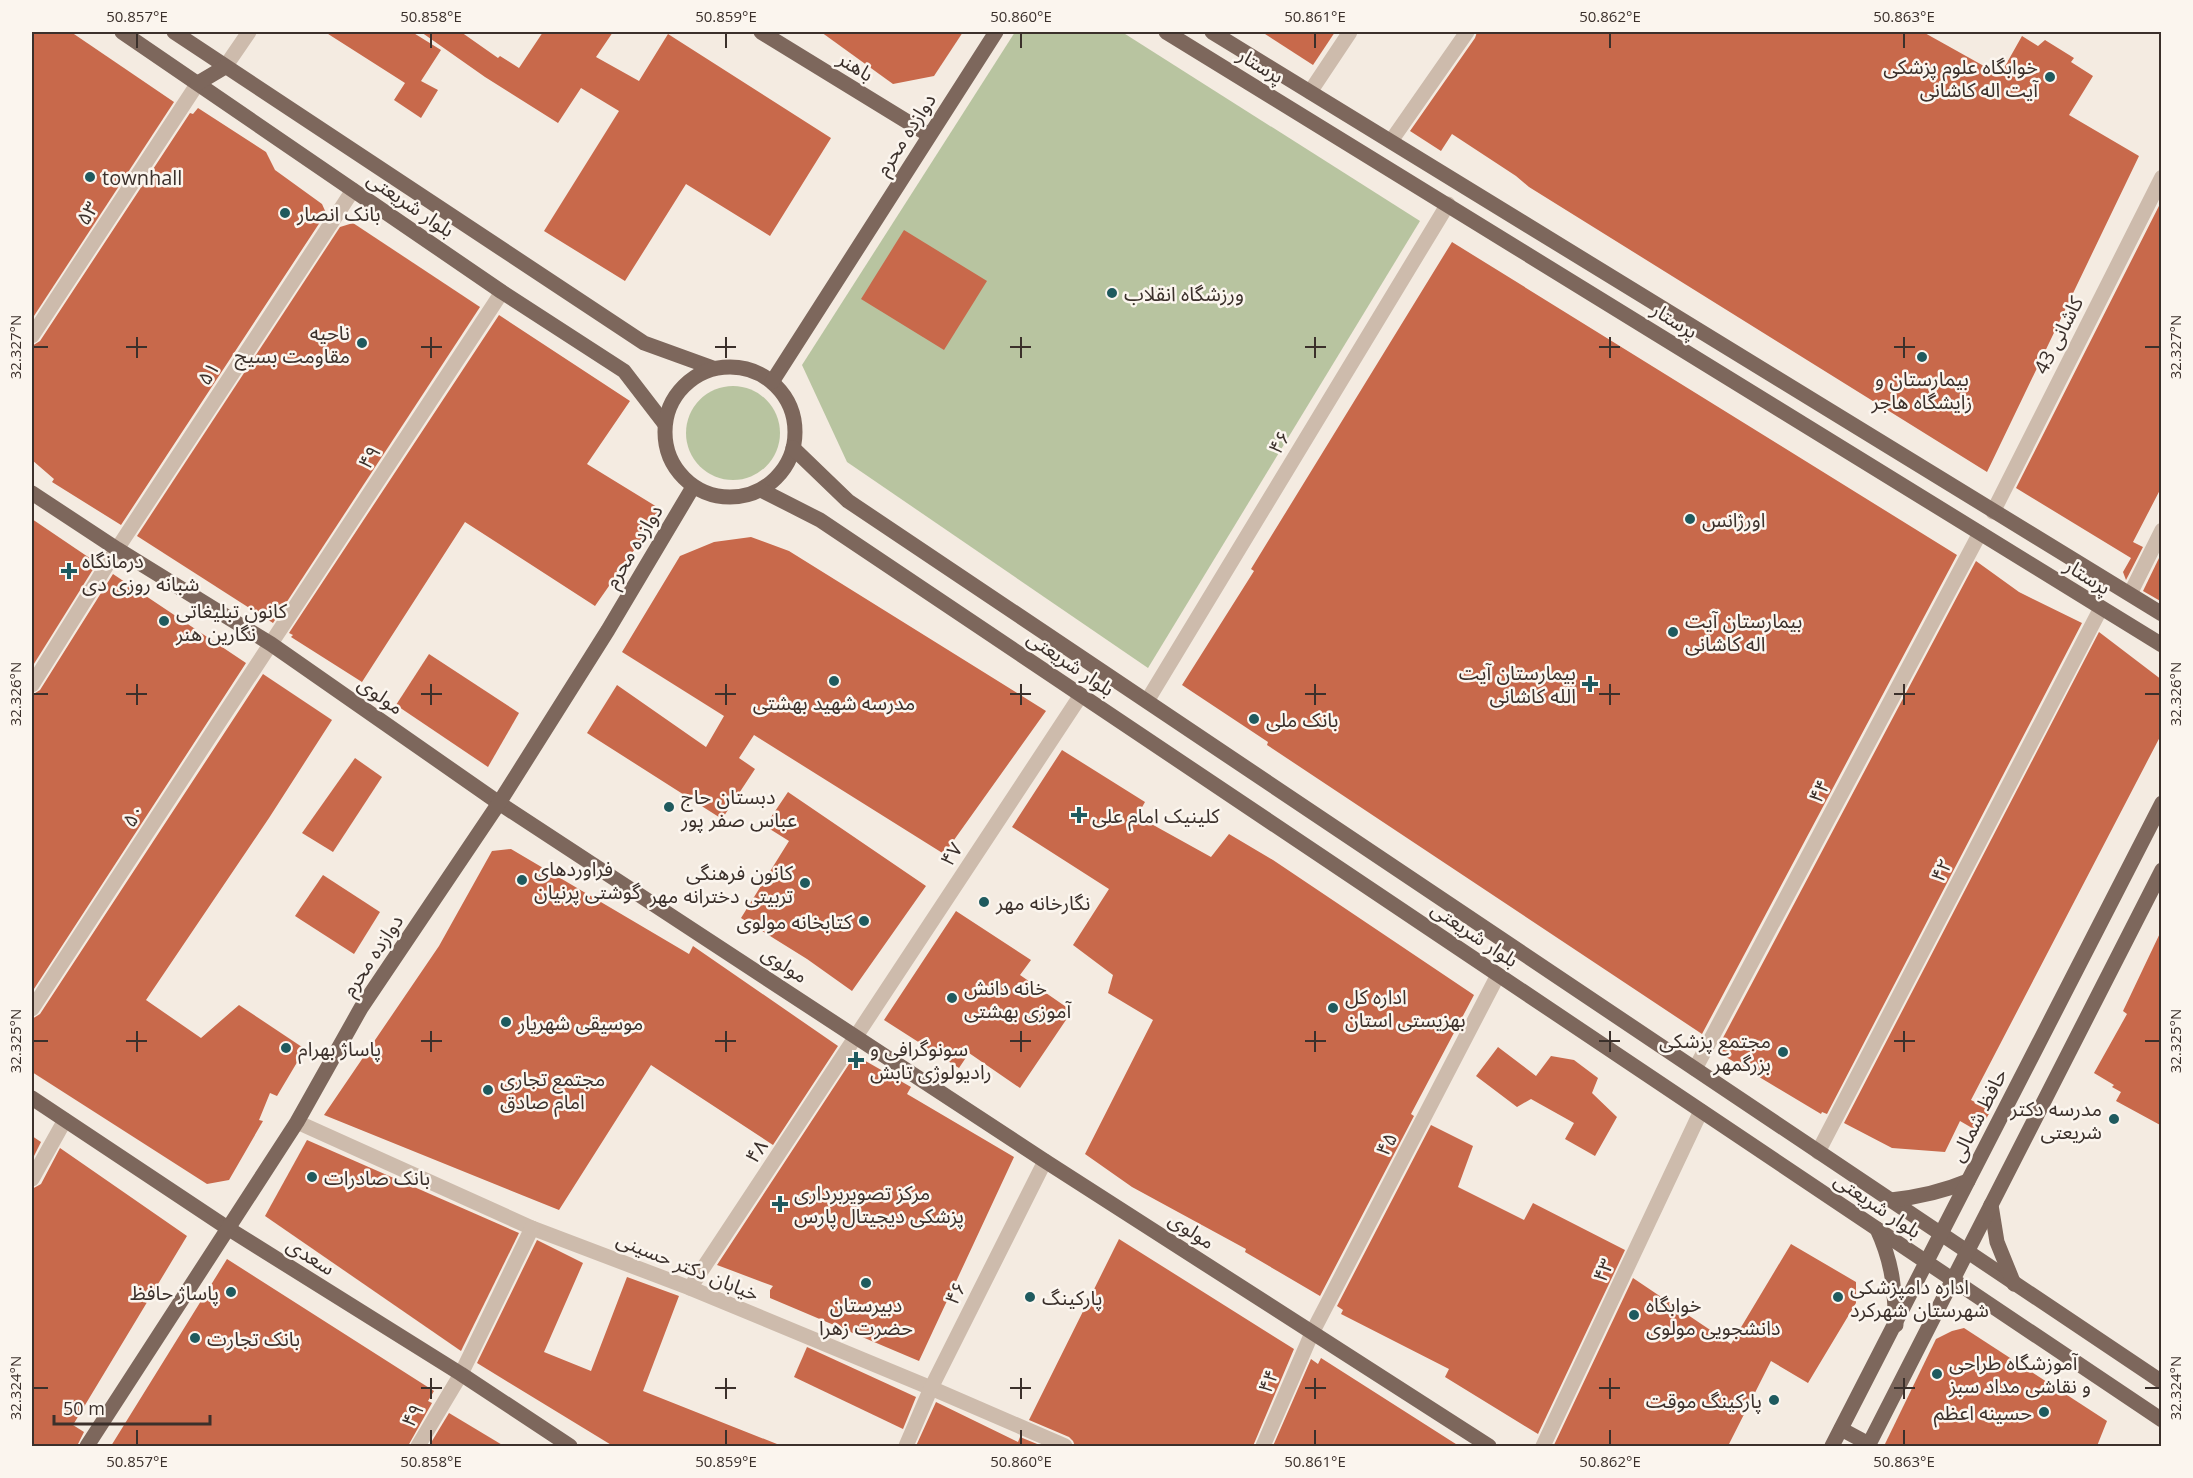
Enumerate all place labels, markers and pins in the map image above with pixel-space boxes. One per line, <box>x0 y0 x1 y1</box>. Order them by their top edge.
place label: خوابگاه علوم پزشکی آیت اله کاشانی <box>1883 53 2039 103</box>
marker: خوابگاه علوم پزشکی آیت اله کاشانی <box>2043 70 2057 84</box>
place label: townhall <box>102 164 182 191</box>
marker: townhall <box>83 170 97 184</box>
place label: بانک انصار <box>296 200 381 227</box>
marker: بانک انصار <box>278 206 292 220</box>
place label: ورزشگاه انقلاب <box>1124 280 1244 307</box>
marker: ورزشگاه انقلاب <box>1105 286 1119 300</box>
place label: ناحیه مقاومت بسیج <box>234 319 350 371</box>
marker: ناحیه مقاومت بسیج <box>355 336 369 350</box>
marker: بیمارستان و زایشگاه هاجر <box>1915 350 1929 364</box>
place label: بیمارستان و زایشگاه هاجر <box>1871 365 1972 415</box>
place label: اورژانس <box>1702 506 1765 533</box>
marker: اورژانس <box>1683 512 1697 526</box>
place label: درمانگاه شبانه روزی دی <box>82 547 199 597</box>
marker: درمانگاه شبانه روزی دی <box>60 562 78 580</box>
place label: کانون تبلیغاتی نگارین هنر <box>175 597 288 647</box>
place label: بیمارستان آیت اله کاشانی <box>1685 607 1802 657</box>
marker: کانون تبلیغاتی نگارین هنر <box>157 614 171 628</box>
marker: بیمارستان آیت اله کاشانی <box>1666 625 1680 639</box>
place label: بیمارستان آیت الله کاشانی <box>1459 659 1576 709</box>
marker: مدرسه شهید بهشتی <box>827 674 841 688</box>
marker: بیمارستان آیت الله کاشانی <box>1581 675 1599 693</box>
place label: مدرسه شهید بهشتی <box>753 689 915 716</box>
place label: بانک ملی <box>1266 706 1339 733</box>
marker: بانک ملی <box>1247 712 1261 726</box>
place label: دبستان حاج عباس صفر پور <box>680 783 797 833</box>
marker: دبستان حاج عباس صفر پور <box>662 800 676 814</box>
place label: کلینیک امام علی <box>1092 802 1220 831</box>
marker: کلینیک امام علی <box>1070 806 1088 824</box>
place label: فراوردهای گوشتی پرنیان <box>534 855 641 905</box>
place label: کانون فرهنگی تربیتی دخترانه مهر <box>649 859 794 909</box>
marker: فراوردهای گوشتی پرنیان <box>515 873 529 887</box>
marker: کانون فرهنگی تربیتی دخترانه مهر <box>798 876 812 890</box>
place label: نگارخانه مهر <box>995 889 1090 916</box>
marker: نگارخانه مهر <box>977 895 991 909</box>
place label: کتابخانه مولوی <box>736 908 853 935</box>
marker: کتابخانه مولوی <box>857 914 871 928</box>
place label: خانه دانش آموزی بهشتی <box>964 974 1072 1024</box>
place label: اداره کل بهزیستی استان <box>1345 983 1466 1033</box>
marker: خانه دانش آموزی بهشتی <box>945 991 959 1005</box>
marker: اداره کل بهزیستی استان <box>1326 1001 1340 1015</box>
place label: موسیقی شهریار <box>517 1009 643 1036</box>
marker: موسیقی شهریار <box>499 1015 513 1029</box>
place label: مجتمع پزشکی بزرگمهر <box>1659 1027 1771 1077</box>
place label: پاساژ بهرام <box>298 1035 381 1064</box>
place label: سونوگرافی و رادیولوژی تابش <box>870 1035 992 1085</box>
marker: پاساژ بهرام <box>279 1041 293 1055</box>
marker: مجتمع پزشکی بزرگمهر <box>1776 1045 1790 1059</box>
marker: سونوگرافی و رادیولوژی تابش <box>847 1051 865 1069</box>
place label: مجتمع تجاری امام صادق <box>500 1065 605 1117</box>
marker: مجتمع تجاری امام صادق <box>481 1083 495 1097</box>
place label: مدرسه دکتر شریعتی <box>2009 1095 2102 1145</box>
marker: مدرسه دکتر شریعتی <box>2107 1112 2121 1126</box>
place label: بانک صادرات <box>324 1164 430 1191</box>
marker: بانک صادرات <box>305 1170 319 1184</box>
place label: مرکز تصویربرداری پزشکی دیجیتال پارس <box>794 1179 964 1229</box>
marker: مرکز تصویربرداری پزشکی دیجیتال پارس <box>771 1195 789 1213</box>
place label: اداره دامپزشکی شهرستان شهرکرد <box>1850 1273 1989 1323</box>
marker: دبیرستان حضرت زهرا <box>859 1276 873 1290</box>
place label: پاساژ حافظ <box>130 1279 219 1306</box>
place label: پارکینگ <box>1042 1284 1102 1311</box>
marker: پاساژ حافظ <box>224 1285 238 1299</box>
marker: پارکینگ <box>1023 1290 1037 1304</box>
marker: اداره دامپزشکی شهرستان شهرکرد <box>1831 1290 1845 1304</box>
place label: دبیرستان حضرت زهرا <box>819 1291 913 1341</box>
place label: خوابگاه دانشجویی مولوی <box>1646 1291 1781 1341</box>
marker: خوابگاه دانشجویی مولوی <box>1627 1308 1641 1322</box>
place label: بانک تجارت <box>207 1325 300 1352</box>
marker: بانک تجارت <box>188 1331 202 1345</box>
place label: آموزشگاه طراحی و نقاشی مداد سبز <box>1948 1349 2091 1399</box>
marker: آموزشگاه طراحی و نقاشی مداد سبز <box>1930 1367 1944 1381</box>
place label: پارکینگ موقت <box>1646 1387 1762 1414</box>
marker: پارکینگ موقت <box>1767 1393 1781 1407</box>
place label: حسینه اعظم <box>1934 1399 2032 1428</box>
marker: حسینه اعظم <box>2037 1405 2051 1419</box>

